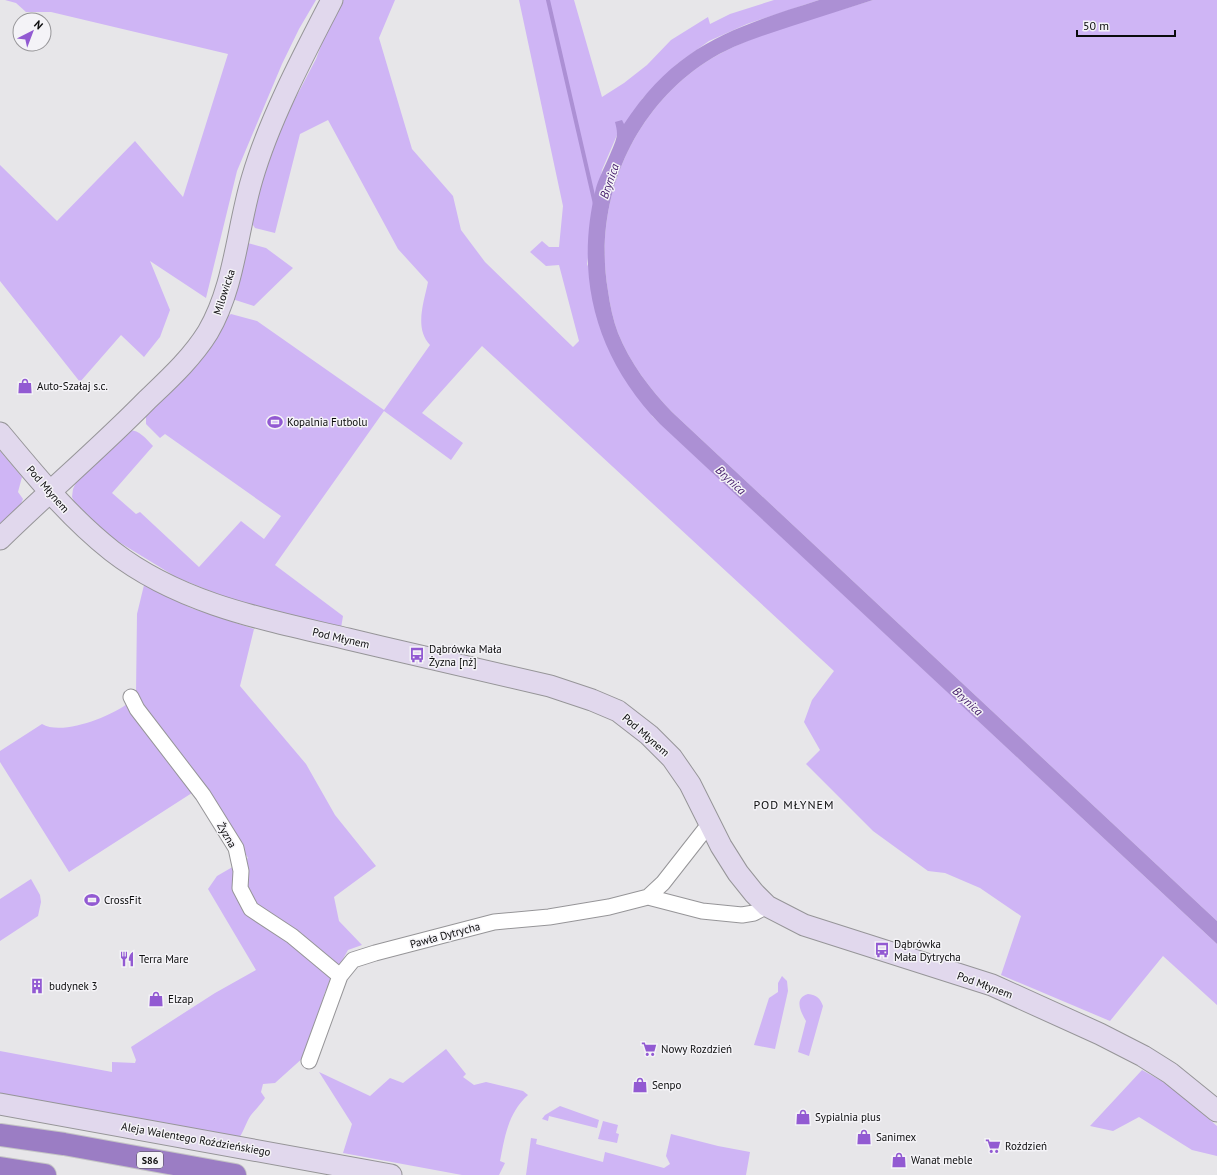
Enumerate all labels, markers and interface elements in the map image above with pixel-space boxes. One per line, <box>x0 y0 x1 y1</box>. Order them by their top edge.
north arrow <box>12 12 52 52</box>
scale bar <box>1077 12 1175 38</box>
text: N <box>31 17 46 32</box>
text: 50 m <box>1083 18 1109 33</box>
water label: Brynica <box>596 162 622 200</box>
street label: Milowicka <box>210 267 238 317</box>
shop icon: Auto-Szałaj s.c. <box>16 377 34 395</box>
place label: Auto-Szałaj s.c. <box>37 379 108 393</box>
sports icon: Kopalnia Futbolu <box>266 413 284 431</box>
place label: Kopalnia Futbolu <box>287 415 367 429</box>
street label: Pod Młynem <box>24 462 72 516</box>
water label: Brynica <box>713 462 749 498</box>
street label: Pod Młynem <box>311 625 371 651</box>
place label: Dąbrówka Mała Żyzna [nż] <box>429 642 502 669</box>
bus stop icon: Dąbrówka Mała Żyzna [nż] <box>408 646 426 664</box>
water label: Brynica <box>950 683 986 719</box>
street label: Pod Młynem <box>619 711 673 759</box>
district label: POD MŁYNEM <box>754 797 834 812</box>
street label: Żyzna <box>214 820 240 850</box>
sports icon: CrossFit <box>83 891 101 909</box>
place label: CrossFit <box>104 893 142 907</box>
street label: Pawła Dytrycha <box>408 919 482 951</box>
place label: Dąbrówka Mała Dytrycha <box>894 937 961 964</box>
bus stop icon: Dąbrówka Mała Dytrycha <box>873 941 891 959</box>
restaurant icon: Terra Mare <box>118 950 136 968</box>
place label: Terra Mare <box>139 952 189 966</box>
street label: Pod Młynem <box>955 968 1015 1002</box>
building icon: budynek 3 <box>28 977 46 995</box>
place label: budynek 3 <box>49 979 97 993</box>
shop icon: Elzap <box>147 990 165 1008</box>
place label: Elzap <box>168 992 193 1006</box>
supermarket icon: Nowy Rozdzień <box>640 1040 658 1058</box>
place label: Nowy Rozdzień <box>661 1042 732 1056</box>
shop icon: Senpo <box>631 1076 649 1094</box>
place label: Senpo <box>652 1078 681 1092</box>
shop icon: Sypialnia plus <box>794 1108 812 1126</box>
place label: Sypialnia plus <box>815 1110 881 1124</box>
street label: Aleja Walentego Roździeńskiego <box>120 1119 272 1159</box>
shop icon: Sanimex <box>855 1128 873 1146</box>
place label: Sanimex <box>876 1130 917 1144</box>
supermarket icon: Roździeń <box>984 1137 1002 1155</box>
place label: Roździeń <box>1005 1139 1047 1153</box>
shop icon: Wanat meble <box>890 1151 908 1169</box>
road number: S86 <box>137 1152 163 1168</box>
place label: Wanat meble <box>911 1153 973 1167</box>

